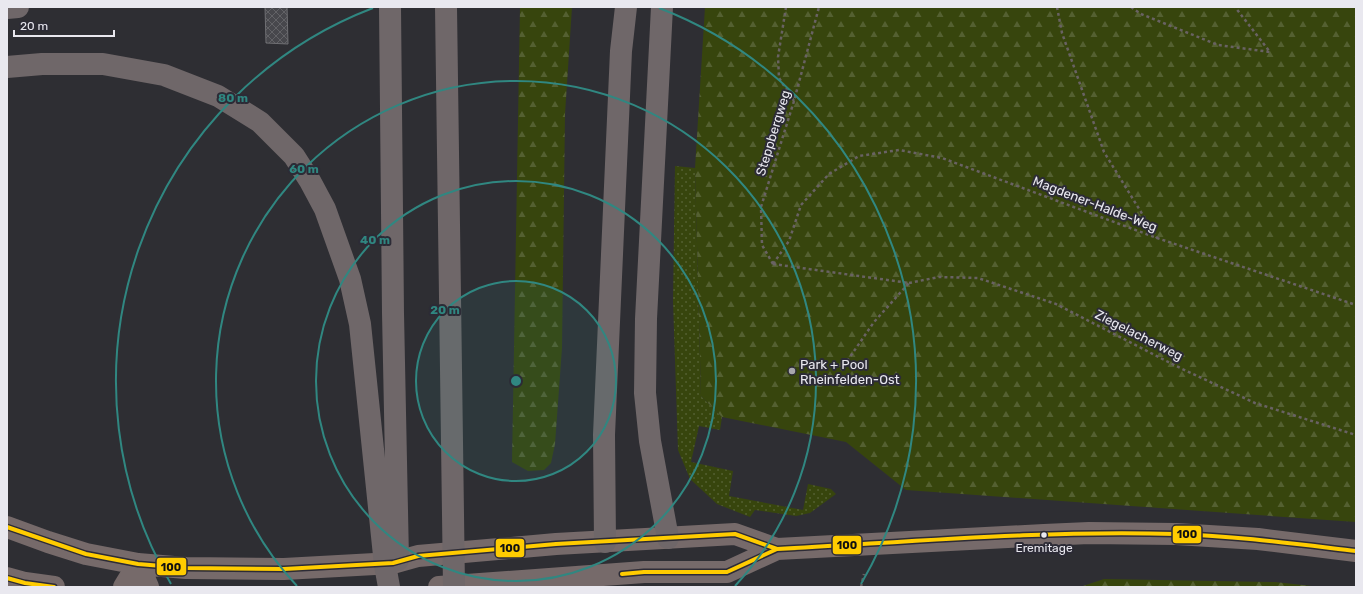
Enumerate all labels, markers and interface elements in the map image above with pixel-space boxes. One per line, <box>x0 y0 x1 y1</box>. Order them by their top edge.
scale bar <box>14 12 114 38</box>
text: 20 m <box>20 19 48 33</box>
street label: Steppbergweg <box>753 88 794 178</box>
text: 80 m <box>218 91 248 105</box>
text: 60 m <box>289 162 319 176</box>
street label: Magdener-Halde-Weg <box>1030 173 1159 236</box>
text: 40 m <box>360 233 390 247</box>
text: 20 m <box>430 303 460 317</box>
street label: Ziegelacherweg <box>1092 306 1185 364</box>
place label: Park + Pool Rheinfelden-Ost <box>800 357 900 387</box>
marker: Park + Pool Rheinfelden-Ost <box>787 366 797 376</box>
centre of rings <box>509 374 523 388</box>
line badge: 100 <box>1172 525 1202 544</box>
text: 100 <box>1177 528 1197 541</box>
marker: Eremitage <box>1039 530 1049 540</box>
line badge: 100 <box>832 535 862 555</box>
line badge: 100 <box>495 538 525 558</box>
text: 100 <box>837 539 857 552</box>
place label: Eremitage <box>1015 541 1073 555</box>
text: 100 <box>500 542 520 555</box>
line badge: 100 <box>156 557 187 576</box>
text: 100 <box>161 561 181 574</box>

